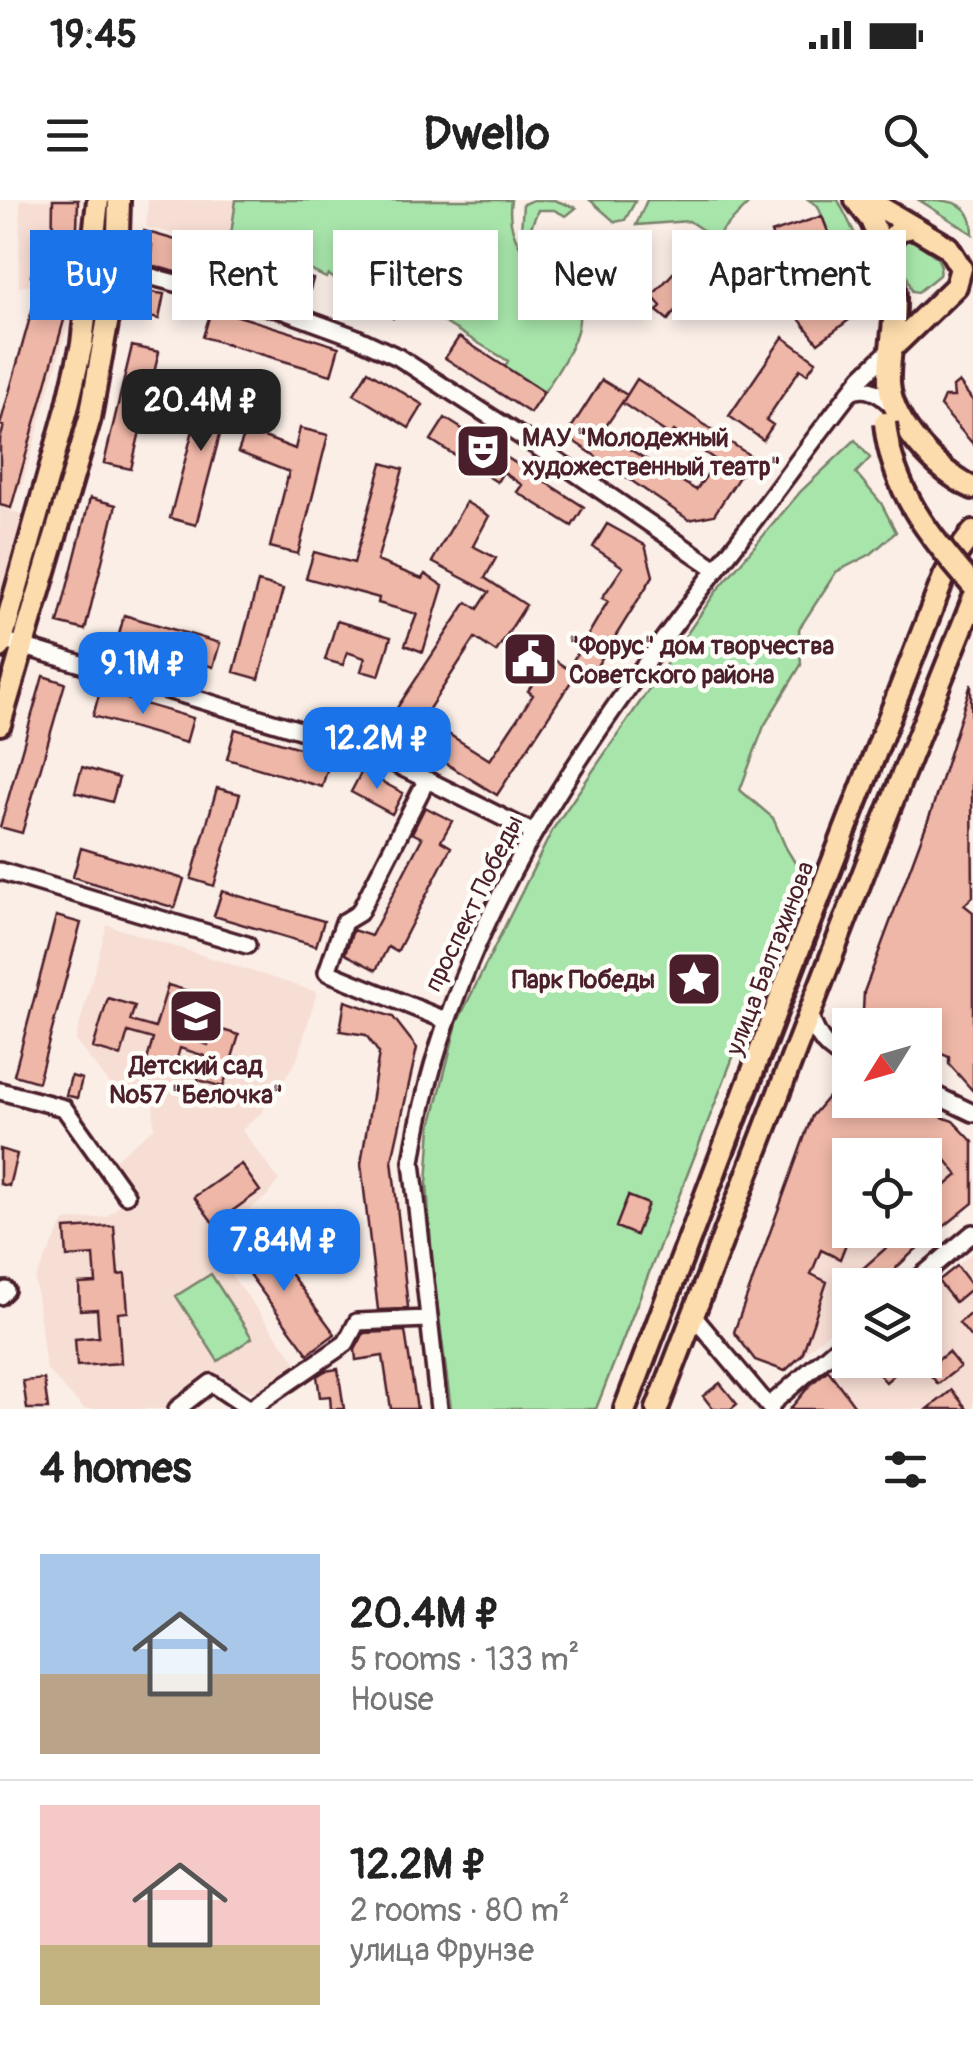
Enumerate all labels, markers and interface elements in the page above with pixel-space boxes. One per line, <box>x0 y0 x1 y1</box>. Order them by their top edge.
text: 19:45 <box>50 11 137 59</box>
text: Dwello <box>423 107 550 163</box>
icon: menu <box>40 108 95 163</box>
icon: search <box>878 108 933 163</box>
chip: Buy <box>30 230 152 320</box>
chip: Rent <box>172 230 313 320</box>
chip: Filters <box>333 230 498 320</box>
chip: New <box>518 230 652 320</box>
chip: Apartment <box>672 230 906 320</box>
pin: 20.4M ₽ <box>109 369 293 454</box>
text: 20.4M ₽ <box>144 381 258 421</box>
theatre icon: МАУ "Молодежный художественный театр" <box>453 421 513 481</box>
place label: МАУ "Молодежный художественный театр" <box>522 423 781 483</box>
public building icon: "Форус" дом творчества Советского района <box>500 629 560 689</box>
place label: "Форус" дом творчества Советского района <box>569 631 834 691</box>
pin: 9.1M ₽ <box>62 632 224 717</box>
text: 9.1M ₽ <box>100 644 186 684</box>
pin: 12.2M ₽ <box>285 707 469 792</box>
text: 12.2M ₽ <box>325 719 429 759</box>
street label: проспект Победы <box>418 810 531 997</box>
street label: улица Балтахинова <box>719 857 822 1061</box>
place icon: Парк Победы <box>664 949 724 1009</box>
place label: Парк Победы <box>512 965 655 996</box>
school or university icon: Детский сад №57 "Белочка" <box>166 986 226 1046</box>
north arrow <box>832 1008 942 1118</box>
map controls <box>832 1008 942 1378</box>
place label: Детский сад №57 "Белочка" <box>109 1051 283 1111</box>
button: locate <box>832 1138 942 1248</box>
pin: 7.84M ₽ <box>192 1209 376 1294</box>
text: 7.84M ₽ <box>230 1221 338 1261</box>
button: layers <box>832 1268 942 1378</box>
icon: filters <box>878 1442 933 1497</box>
text: 4 homes <box>40 1443 191 1495</box>
text: 20.4M ₽ <box>350 1588 500 1640</box>
icon: home <box>120 1594 240 1714</box>
text: 5 rooms · 133 m² <box>350 1640 580 1680</box>
text: House <box>350 1680 434 1720</box>
text: 12.2M ₽ <box>350 1839 487 1891</box>
icon: home <box>120 1845 240 1965</box>
text: 2 rooms · 80 m² <box>350 1891 570 1931</box>
text: улица Фрунзе <box>350 1931 534 1971</box>

